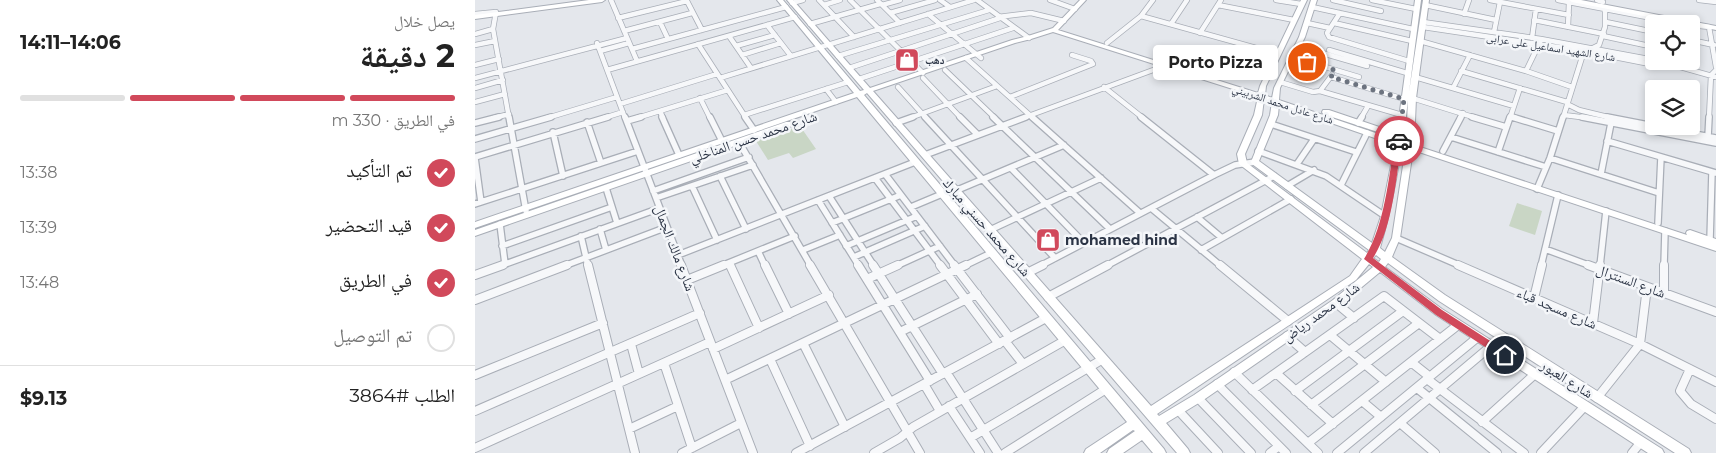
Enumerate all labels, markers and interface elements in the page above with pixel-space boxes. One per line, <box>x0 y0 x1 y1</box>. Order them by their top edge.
text: يصل خلال <box>394 12 455 31</box>
map controls <box>1645 15 1700 135</box>
button: locate <box>1645 15 1700 70</box>
street label: شارع الشهيد اسماعيل على عرابى <box>1486 30 1616 64</box>
text: 14:06–14:11 <box>20 31 121 54</box>
text: 2 دقيقة <box>360 36 455 75</box>
pin <box>1286 41 1328 83</box>
callout: Porto Pizza <box>1152 44 1277 80</box>
shop icon: دهب <box>894 47 920 73</box>
icon: bag <box>1293 48 1321 76</box>
place label: دهب <box>925 53 945 67</box>
text: Porto Pizza <box>1168 53 1263 72</box>
button: layers <box>1645 80 1700 135</box>
street label: شارع عادل محمد الشربيني <box>1230 81 1335 129</box>
street label: شارع محمد حسن المناخلي <box>687 107 820 170</box>
text: في الطريق · 330 m <box>331 111 455 130</box>
courier <box>1374 116 1424 166</box>
icon: car <box>1385 127 1413 155</box>
text: تم التأكيد <box>347 159 412 182</box>
icon: check <box>427 159 455 187</box>
text: 13:38 <box>20 163 57 182</box>
street label: شارع محمد حسني مبارك <box>937 174 1035 282</box>
street label: شارع مالك الجمال <box>649 203 700 294</box>
text: قيد التحضير <box>326 214 412 237</box>
icon: check <box>427 214 455 242</box>
text: 13:39 <box>20 218 57 237</box>
shop icon: mohamed hind <box>1035 227 1061 253</box>
place label: mohamed hind <box>1065 231 1178 249</box>
street label: شارع السنترال <box>1594 260 1668 303</box>
text: في الطريق <box>339 269 412 292</box>
icon: check <box>427 269 455 297</box>
text: 13:48 <box>20 273 59 292</box>
street label: شارع محمد رياض <box>1279 278 1364 347</box>
street label: شارع مسجد قباء <box>1514 283 1600 334</box>
text: تم التوصيل <box>333 324 412 347</box>
pin <box>1484 334 1526 376</box>
icon: home <box>1491 341 1519 369</box>
street label: شارع العبور <box>1536 355 1597 403</box>
text: الطلب #3864 <box>349 384 455 407</box>
text: $9.13 <box>20 387 67 410</box>

